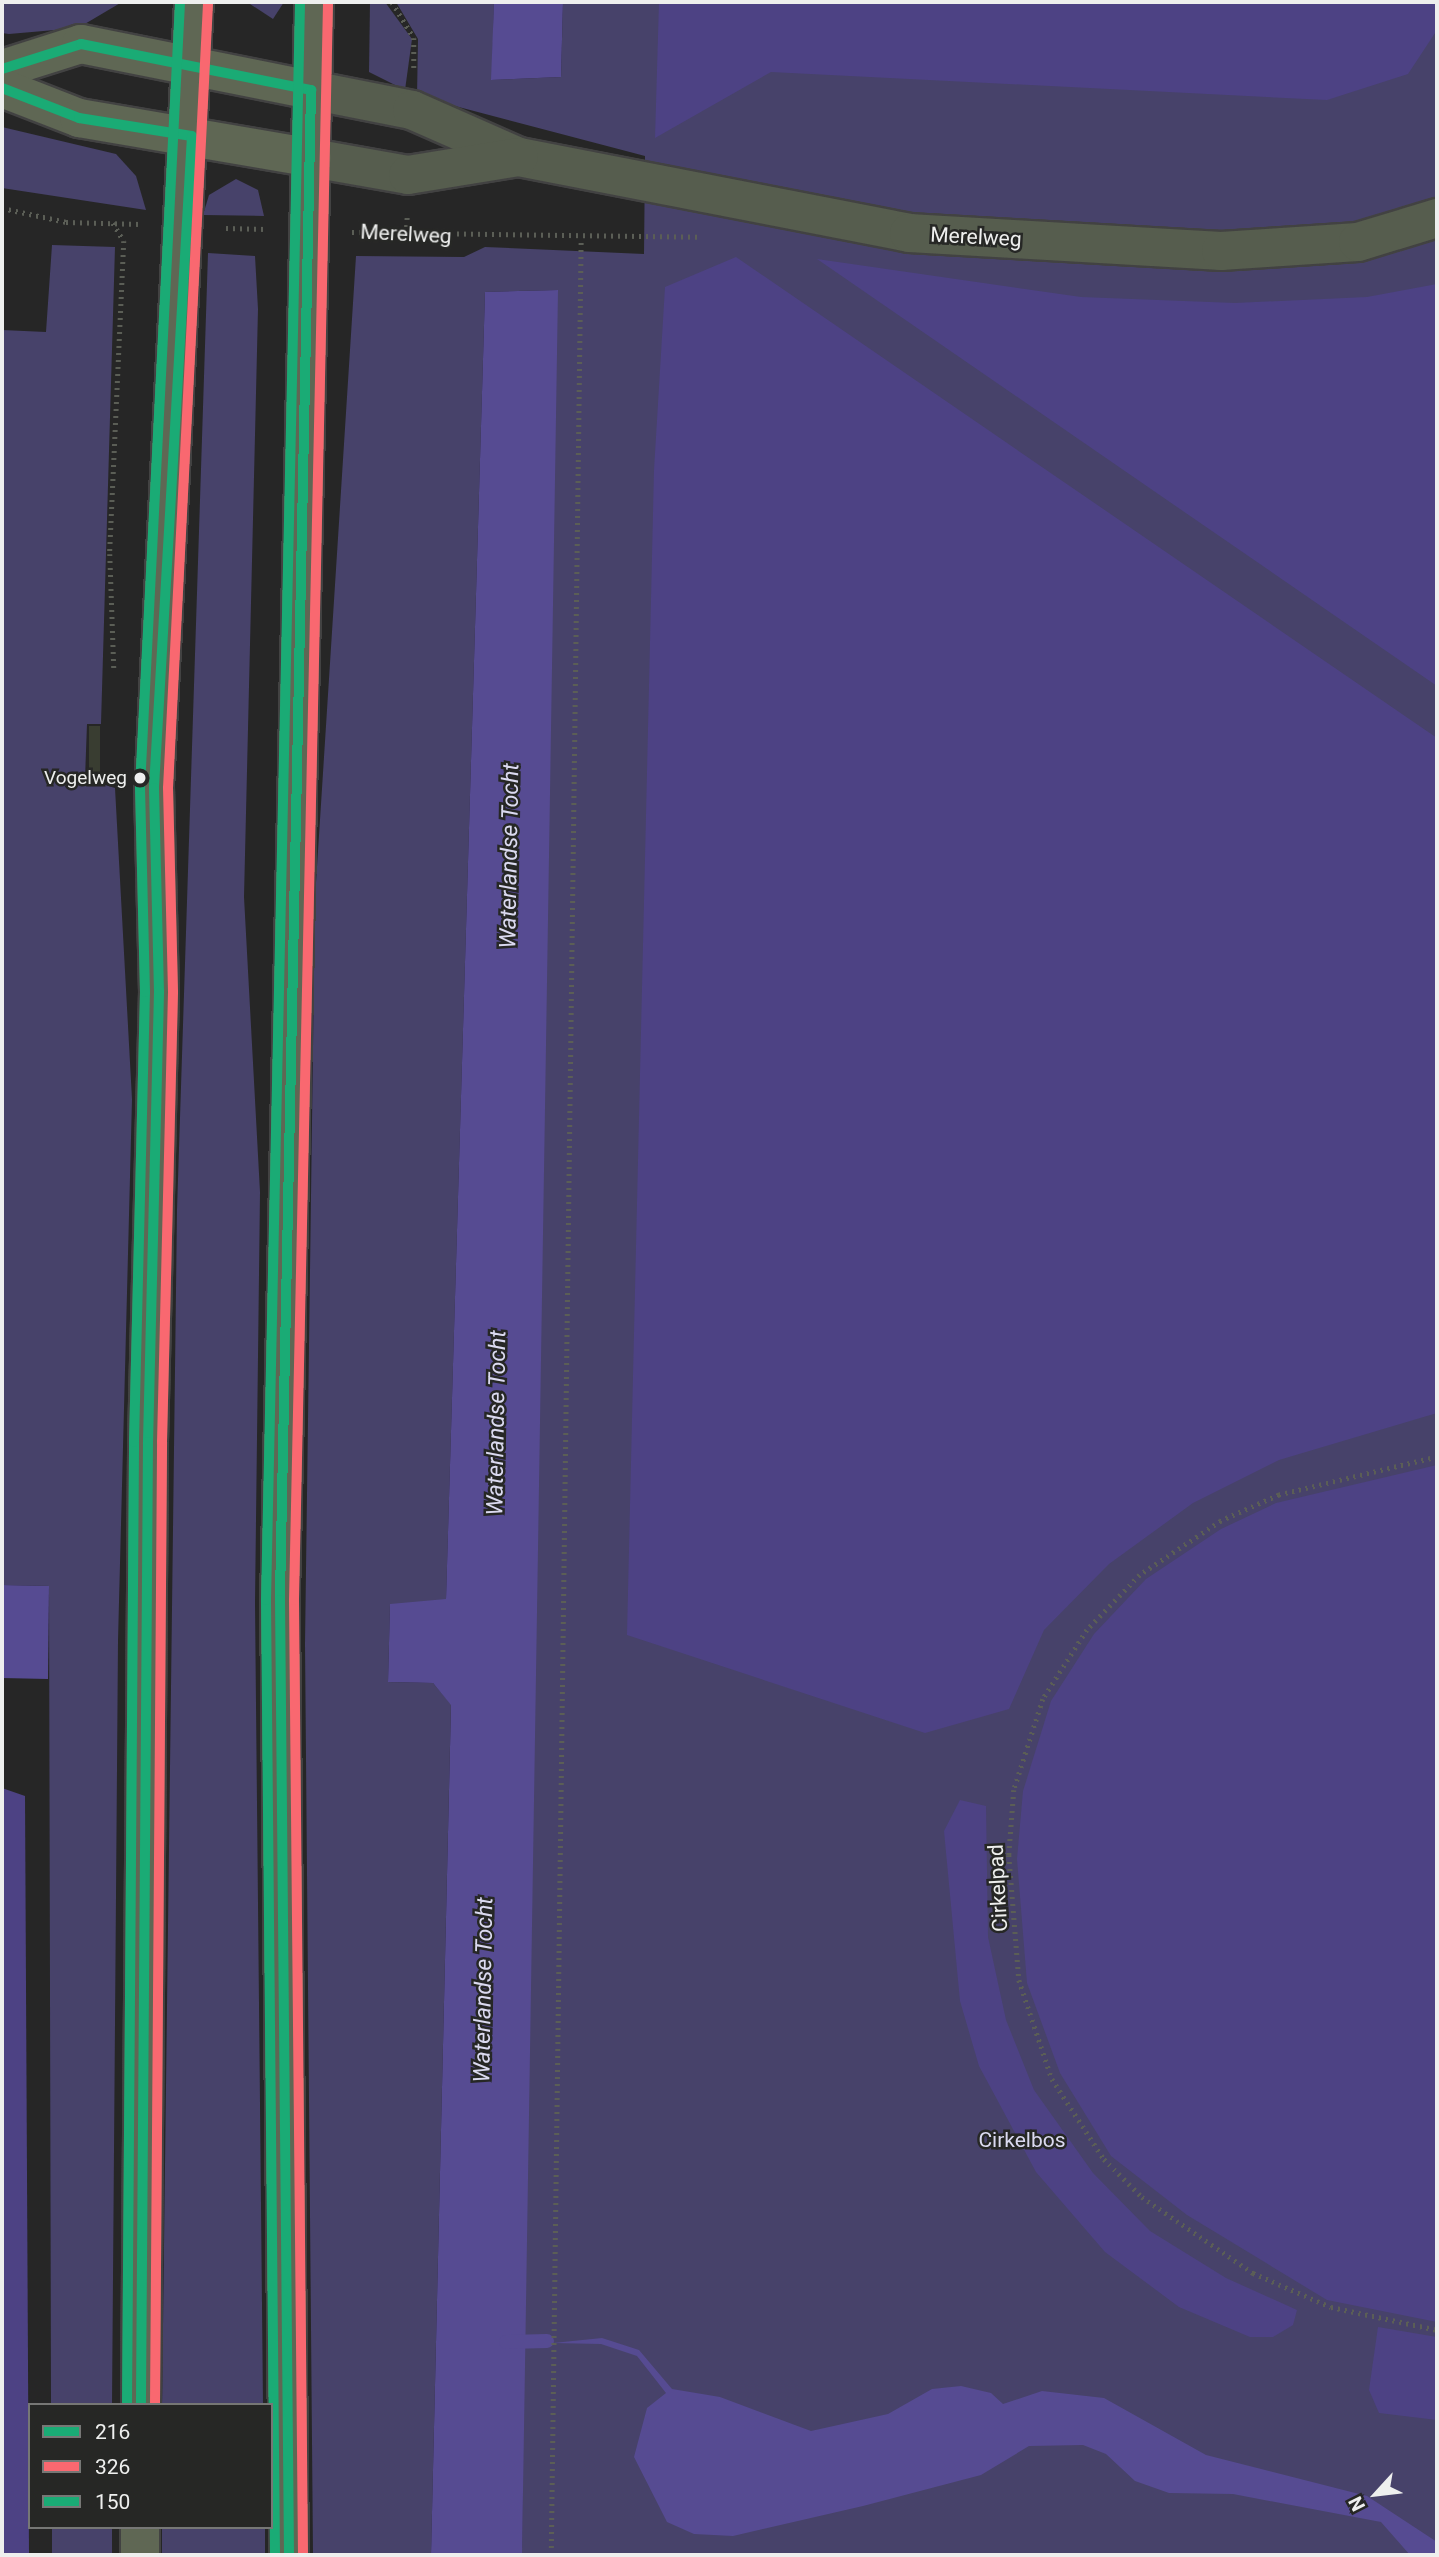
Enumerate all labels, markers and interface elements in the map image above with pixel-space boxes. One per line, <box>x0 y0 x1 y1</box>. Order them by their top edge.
street label: Merelweg <box>360 219 452 249</box>
street label: Merelweg <box>930 222 1022 252</box>
water label: Waterlandse Tocht <box>495 763 525 949</box>
place label: Vogelweg <box>44 767 127 789</box>
marker: Vogelweg <box>133 771 147 785</box>
water label: Waterlandse Tocht <box>482 1330 512 1516</box>
street label: Cirkelpad <box>983 1844 1013 1932</box>
water label: Waterlandse Tocht <box>469 1897 499 2083</box>
park label: Cirkelbos <box>978 2127 1066 2153</box>
legend <box>28 2403 273 2529</box>
text: 216 <box>95 2420 130 2444</box>
text: 326 <box>95 2455 130 2479</box>
north arrow <box>1341 2459 1411 2529</box>
text: 150 <box>95 2490 130 2514</box>
text: N <box>1344 2493 1370 2515</box>

